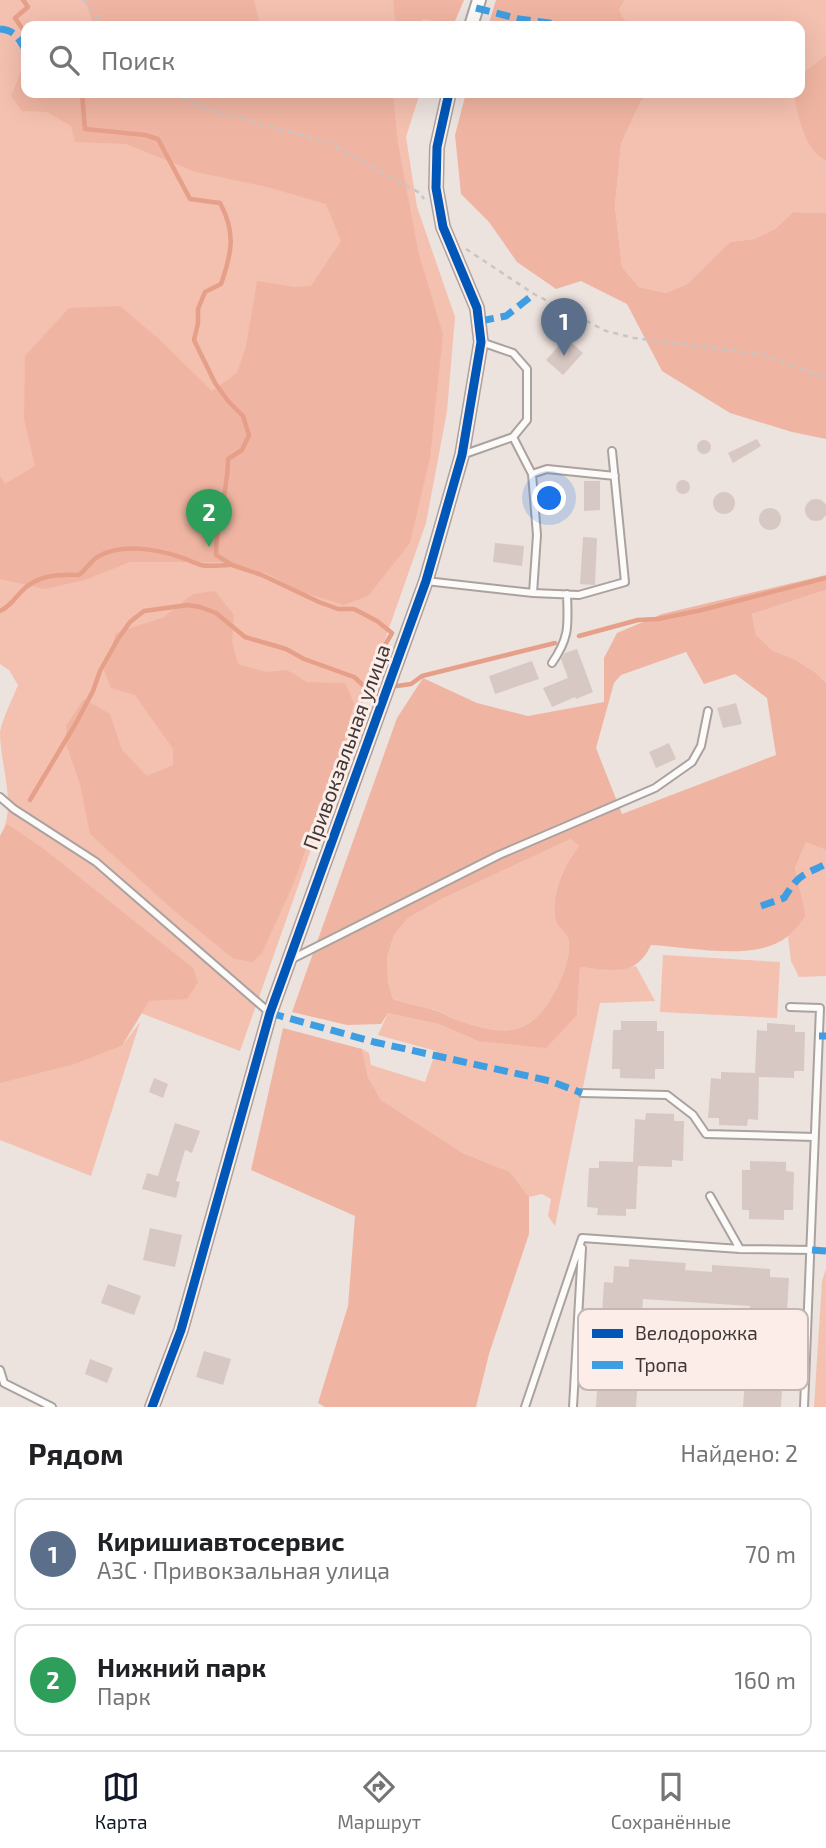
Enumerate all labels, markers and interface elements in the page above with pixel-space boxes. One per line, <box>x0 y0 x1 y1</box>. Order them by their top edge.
search box <box>21 21 805 98</box>
icon: search <box>45 41 83 79</box>
text: Поиск <box>101 44 175 75</box>
pin: 1 <box>541 298 587 356</box>
your location <box>532 481 566 515</box>
pin: 2 <box>186 489 232 547</box>
street label: Привокзальная улица <box>297 640 395 853</box>
legend <box>578 1309 808 1390</box>
text: Велодорожка <box>635 1321 758 1344</box>
text: Тропа <box>635 1353 688 1376</box>
text: Рядом <box>28 1435 124 1471</box>
text: Найдено: 2 <box>681 1439 798 1467</box>
text: Киришиавтосервис <box>97 1525 345 1556</box>
text: 1 <box>48 1540 58 1568</box>
text: 70 m <box>745 1540 796 1568</box>
text: АЗС · Привокзальная улица <box>97 1556 390 1584</box>
text: Нижний парк <box>97 1651 266 1682</box>
text: 2 <box>46 1666 60 1694</box>
text: 160 m <box>735 1666 796 1694</box>
text: Парк <box>97 1682 151 1710</box>
tab: Карта <box>95 1768 148 1833</box>
tab: Маршрут <box>337 1768 421 1833</box>
tab: Сохранённые <box>611 1768 731 1833</box>

